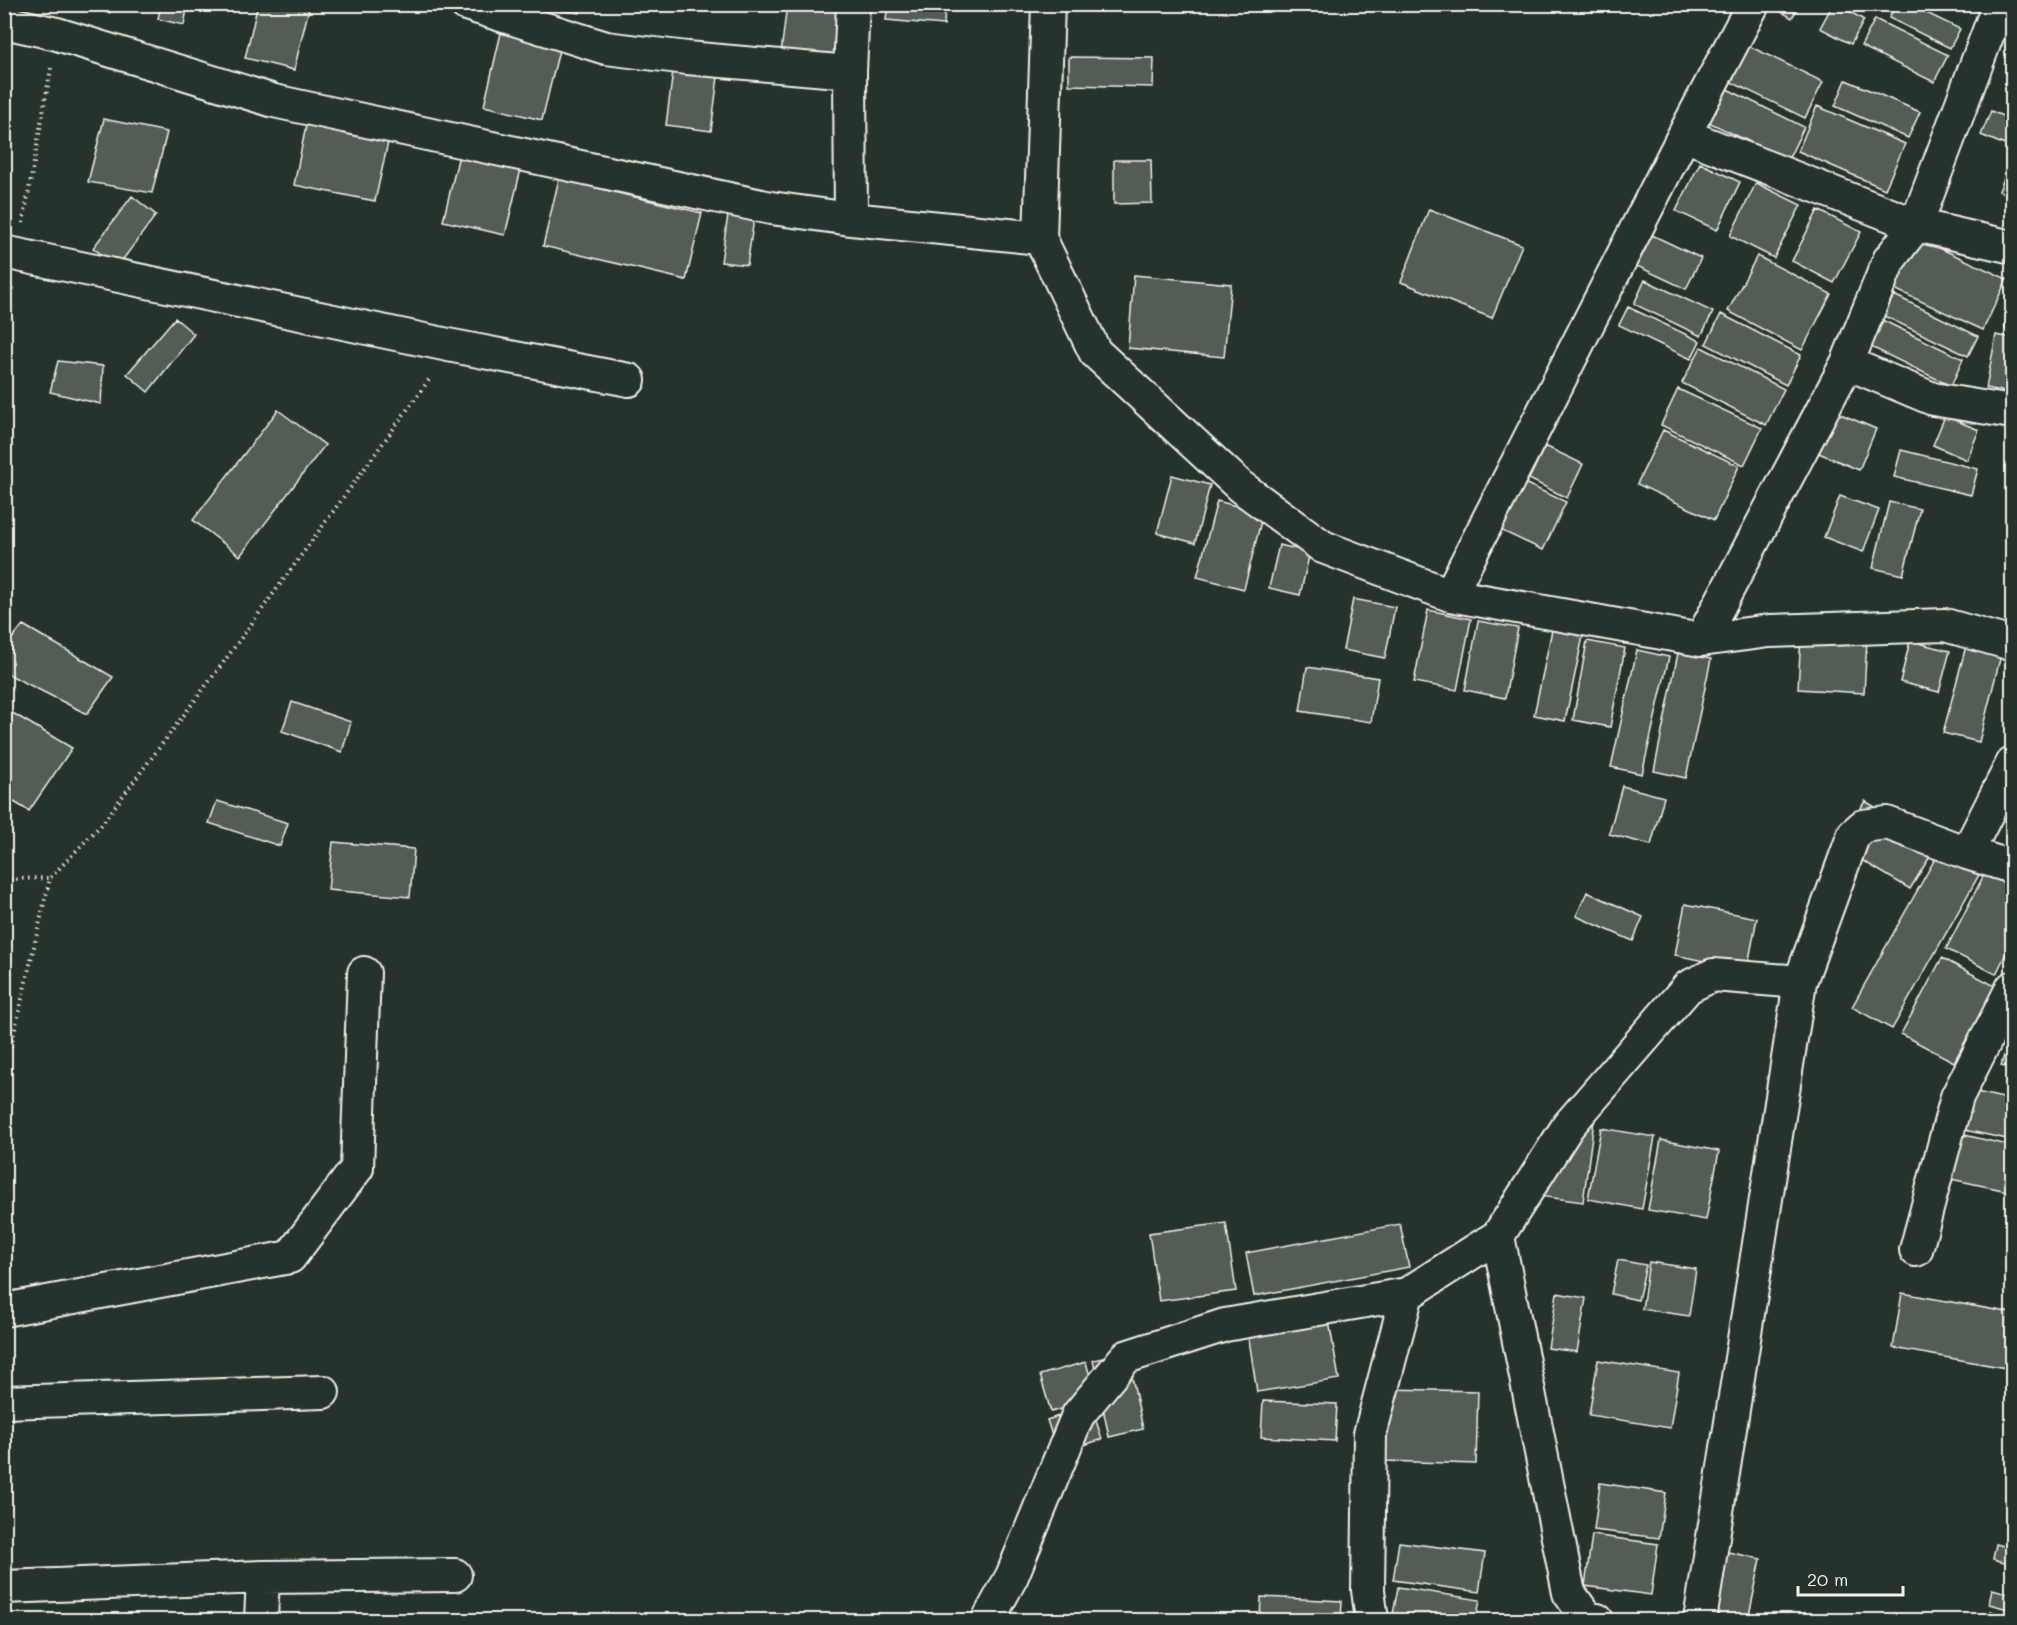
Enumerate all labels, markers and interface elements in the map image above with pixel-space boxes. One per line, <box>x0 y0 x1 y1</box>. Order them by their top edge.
scale bar <box>1798 1559 1903 1597</box>
text: 20 m <box>1807 1567 1848 1591</box>

